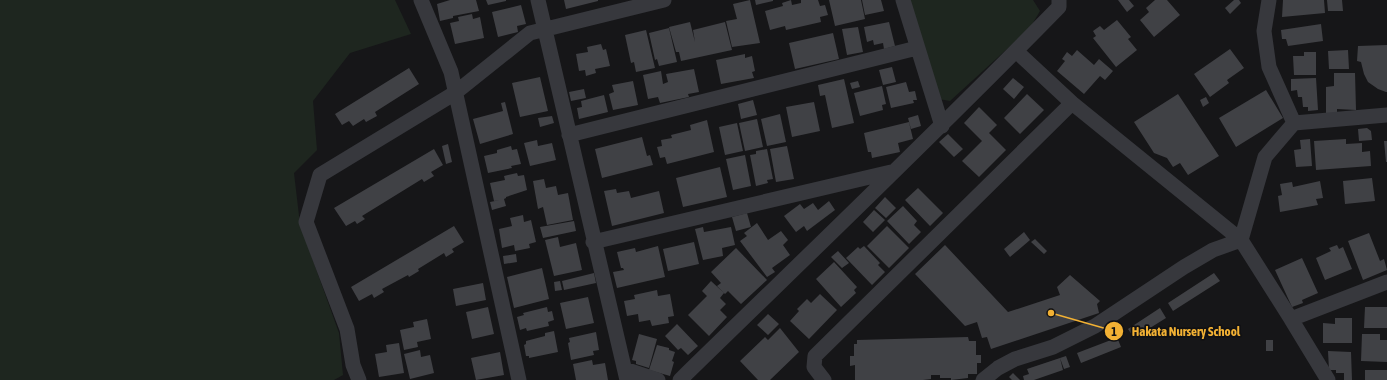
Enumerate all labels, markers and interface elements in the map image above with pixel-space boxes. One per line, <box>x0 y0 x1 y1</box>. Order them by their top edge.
callout: Hakata Nursery School <box>1104 319 1249 344</box>
text: Hakata Nursery School <box>1132 324 1241 339</box>
text: 1 <box>1111 325 1117 339</box>

